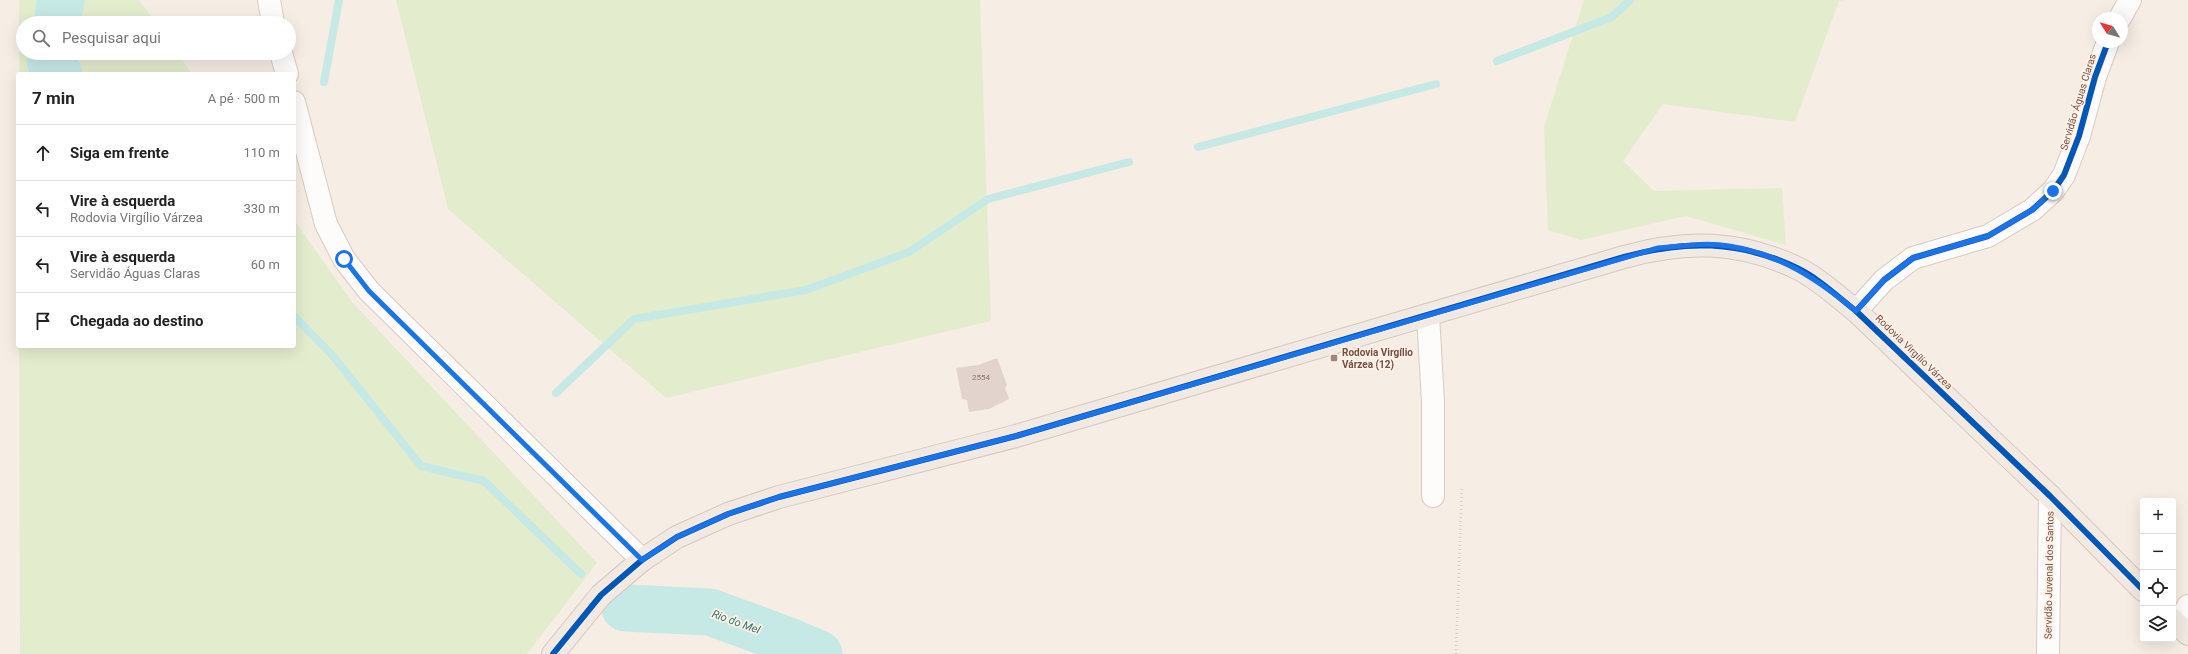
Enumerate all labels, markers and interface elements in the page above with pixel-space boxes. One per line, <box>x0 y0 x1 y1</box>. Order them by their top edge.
north arrow <box>2092 12 2128 48</box>
search box <box>16 16 296 60</box>
icon: search <box>30 27 52 49</box>
text: Pesquisar aqui <box>62 29 161 47</box>
street label: Servidão Águas Claras <box>2057 52 2098 152</box>
text: 7 min <box>32 88 75 108</box>
text: A pé · 500 m <box>208 91 280 106</box>
icon: ahead <box>32 142 54 164</box>
text: Siga em frente <box>70 144 169 162</box>
text: 110 m <box>243 145 280 160</box>
route end <box>2044 182 2062 200</box>
text: Vire à esquerda <box>70 192 175 210</box>
icon: left <box>32 198 54 220</box>
text: 330 m <box>243 201 280 216</box>
text: Rodovia Virgílio Várzea <box>70 210 203 225</box>
text: Vire à esquerda <box>70 248 175 266</box>
route start <box>335 250 353 268</box>
icon: left <box>32 254 54 276</box>
text: 60 m <box>251 257 280 272</box>
text: Servidão Águas Claras <box>70 266 200 281</box>
icon: arrive <box>32 310 54 332</box>
text: Chegada ao destino <box>70 312 204 330</box>
street label: Rodovia Virgílio Várzea <box>1873 313 1955 391</box>
place label: Rodovia Virgílio Várzea (12) <box>1342 347 1413 371</box>
marker: Rodovia Virgílio Várzea (12) <box>1329 353 1339 363</box>
house number: 2554 <box>972 373 990 382</box>
map controls <box>2140 498 2176 642</box>
button: + <box>2140 498 2176 534</box>
street label: Servidão Juvenal dos Santos <box>2042 511 2056 639</box>
button: − <box>2140 534 2176 570</box>
button: locate <box>2140 570 2176 606</box>
button: layers <box>2140 606 2176 642</box>
water label: Rio do Mel <box>710 607 762 637</box>

